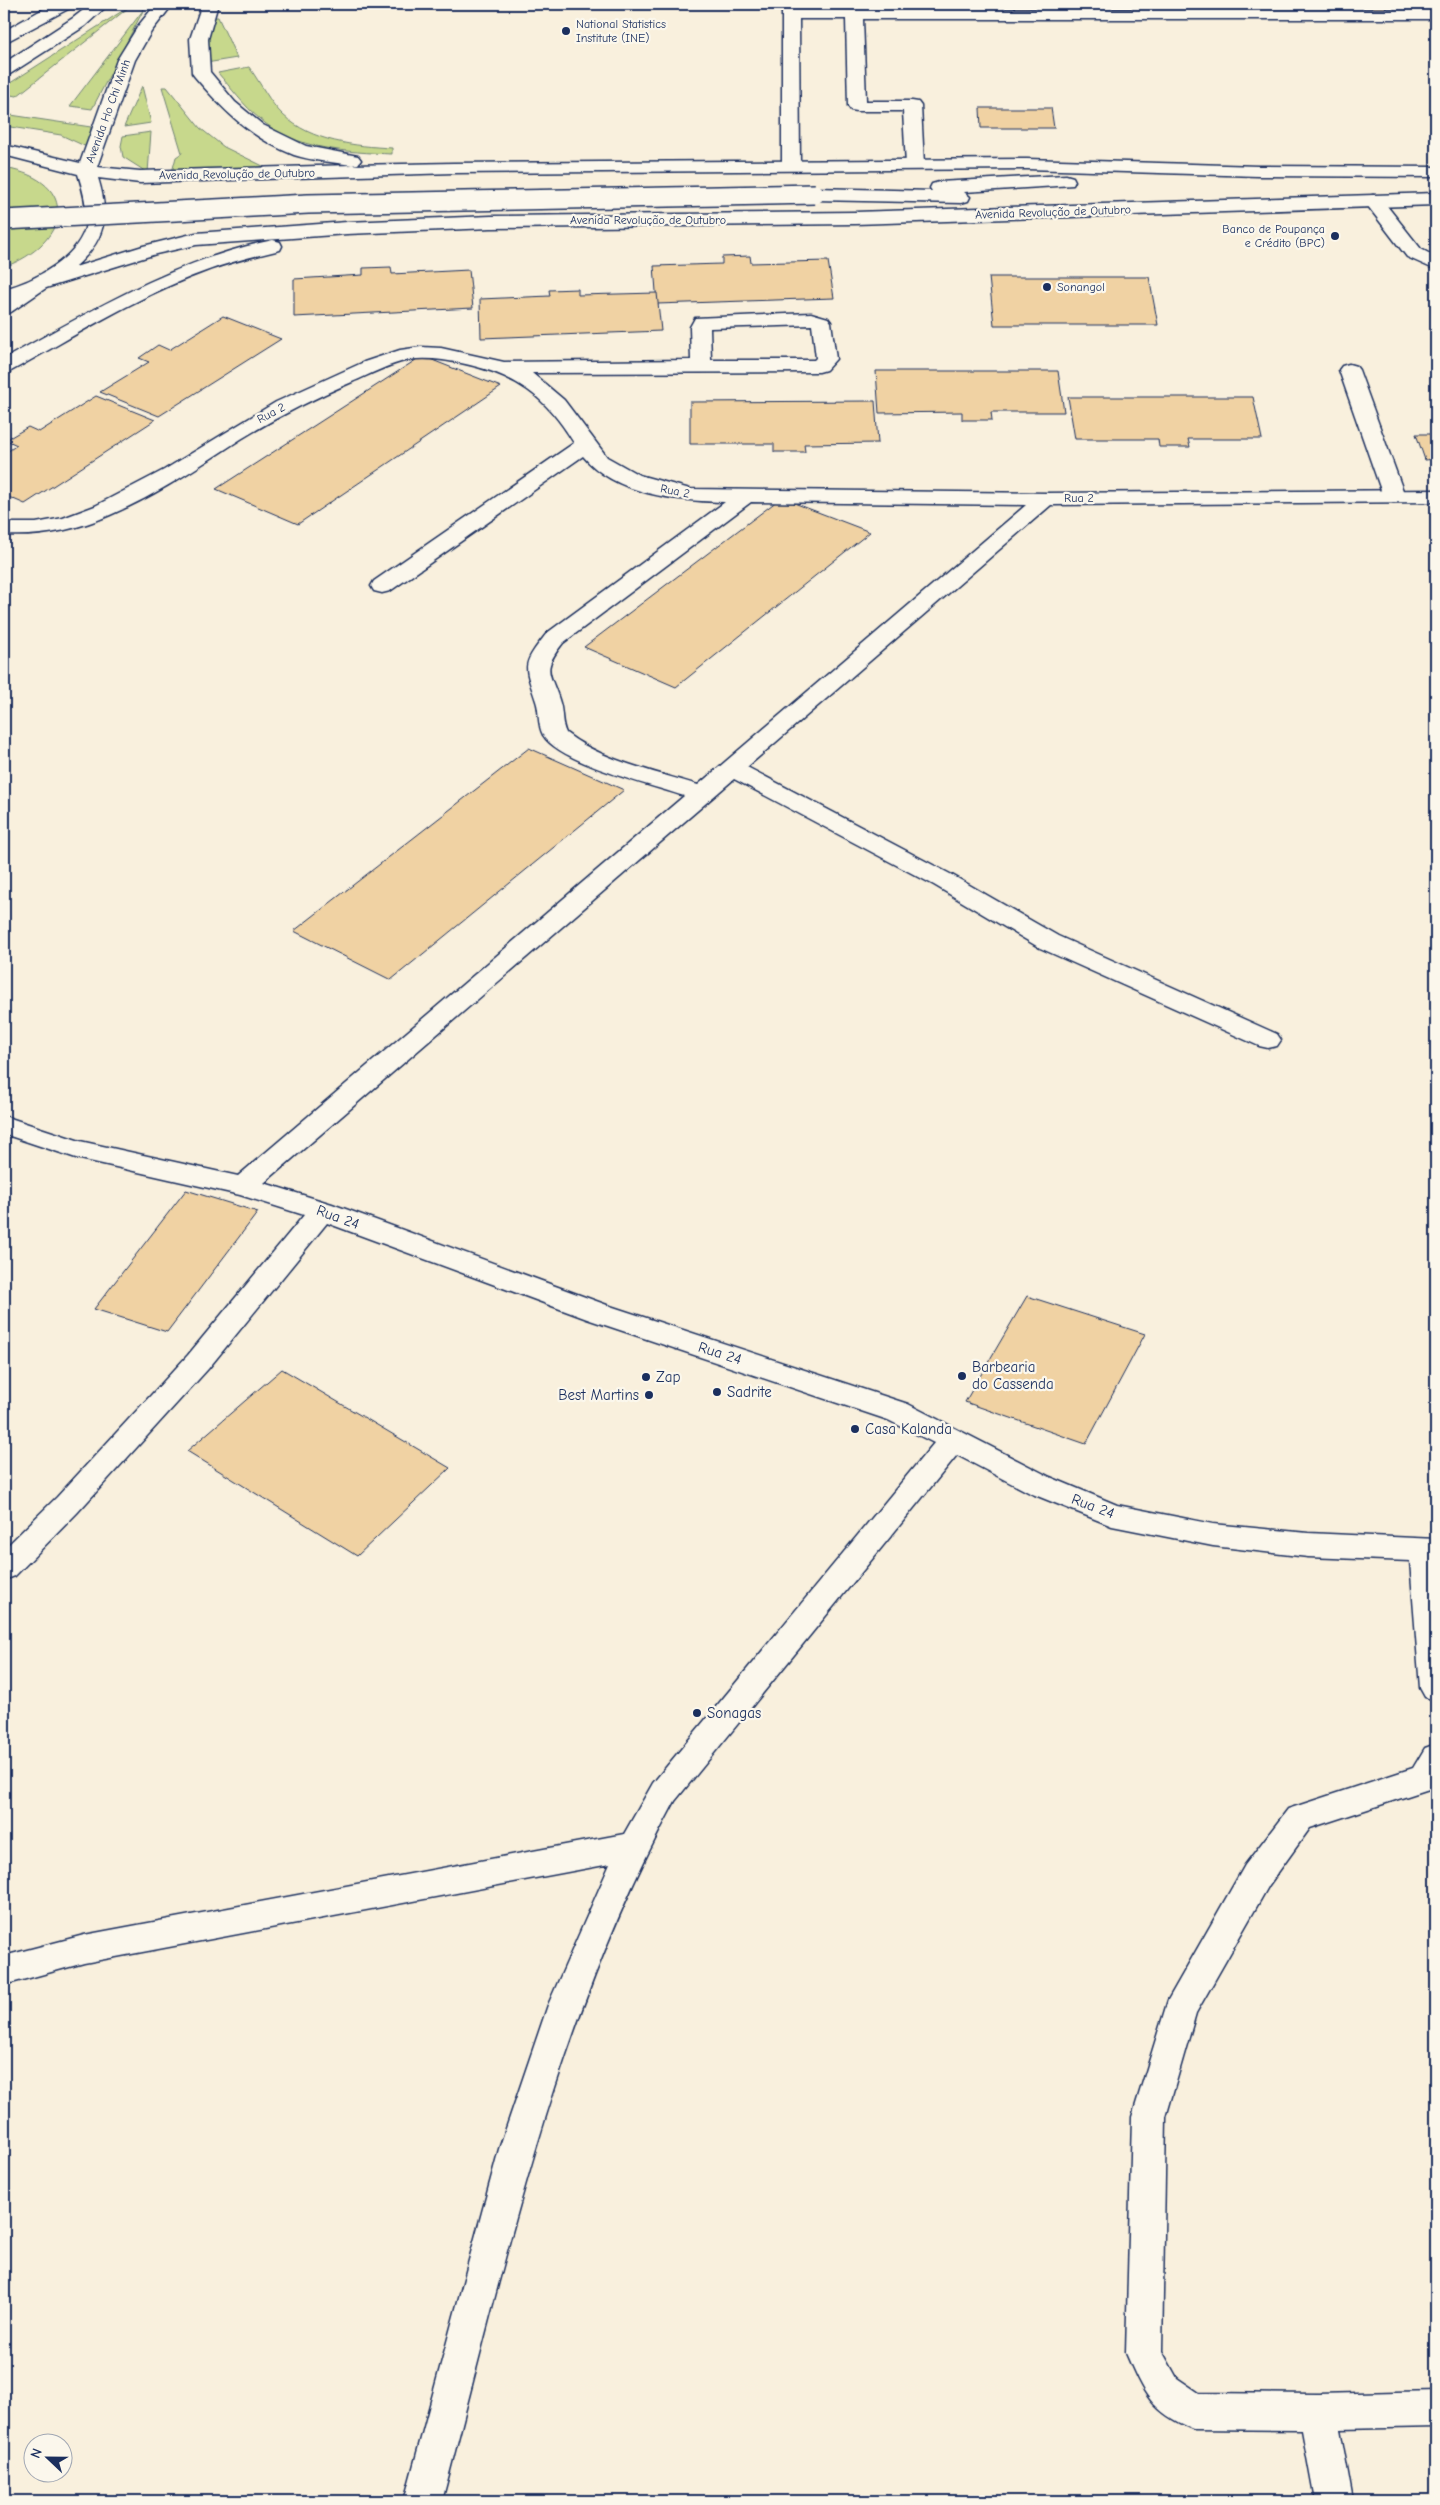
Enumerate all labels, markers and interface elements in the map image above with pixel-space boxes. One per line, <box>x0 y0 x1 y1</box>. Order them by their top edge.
place label: National Statistics Institute (INE) <box>576 17 666 45</box>
marker: National Statistics Institute (INE) <box>560 25 572 37</box>
street label: Avenida Ho Chi Minh <box>83 57 133 165</box>
street label: Avenida Revolução de Outubro <box>159 166 315 182</box>
street label: Avenida Revolução de Outubro <box>975 202 1131 222</box>
street label: Avenida Revolução de Outubro <box>570 213 726 227</box>
place label: Banco de Poupança e Crédito (BPC) <box>1222 222 1325 250</box>
marker: Banco de Poupança e Crédito (BPC) <box>1329 230 1341 242</box>
place label: Sonangol <box>1057 280 1105 294</box>
marker: Sonangol <box>1041 281 1053 293</box>
street label: Rua 2 <box>255 400 287 426</box>
street label: Rua 2 <box>659 481 691 501</box>
street label: Rua 2 <box>1064 491 1094 505</box>
street label: Rua 24 <box>314 1201 362 1233</box>
street label: Rua 24 <box>696 1338 744 1368</box>
place label: Barbearia do Cassenda <box>972 1358 1054 1393</box>
place label: Zap <box>656 1368 680 1386</box>
marker: Barbearia do Cassenda <box>956 1370 968 1382</box>
marker: Zap <box>640 1371 652 1383</box>
place label: Sadrite <box>727 1383 772 1401</box>
place label: Best Martins <box>558 1386 639 1404</box>
marker: Sadrite <box>711 1386 723 1398</box>
marker: Best Martins <box>643 1389 655 1401</box>
place label: Casa Kalanda <box>865 1420 952 1438</box>
marker: Casa Kalanda <box>849 1423 861 1435</box>
street label: Rua 24 <box>1069 1490 1117 1522</box>
place label: Sonagas <box>707 1704 761 1722</box>
marker: Sonagas <box>691 1707 703 1719</box>
north arrow <box>22 2432 72 2482</box>
text: N <box>27 2446 46 2461</box>

